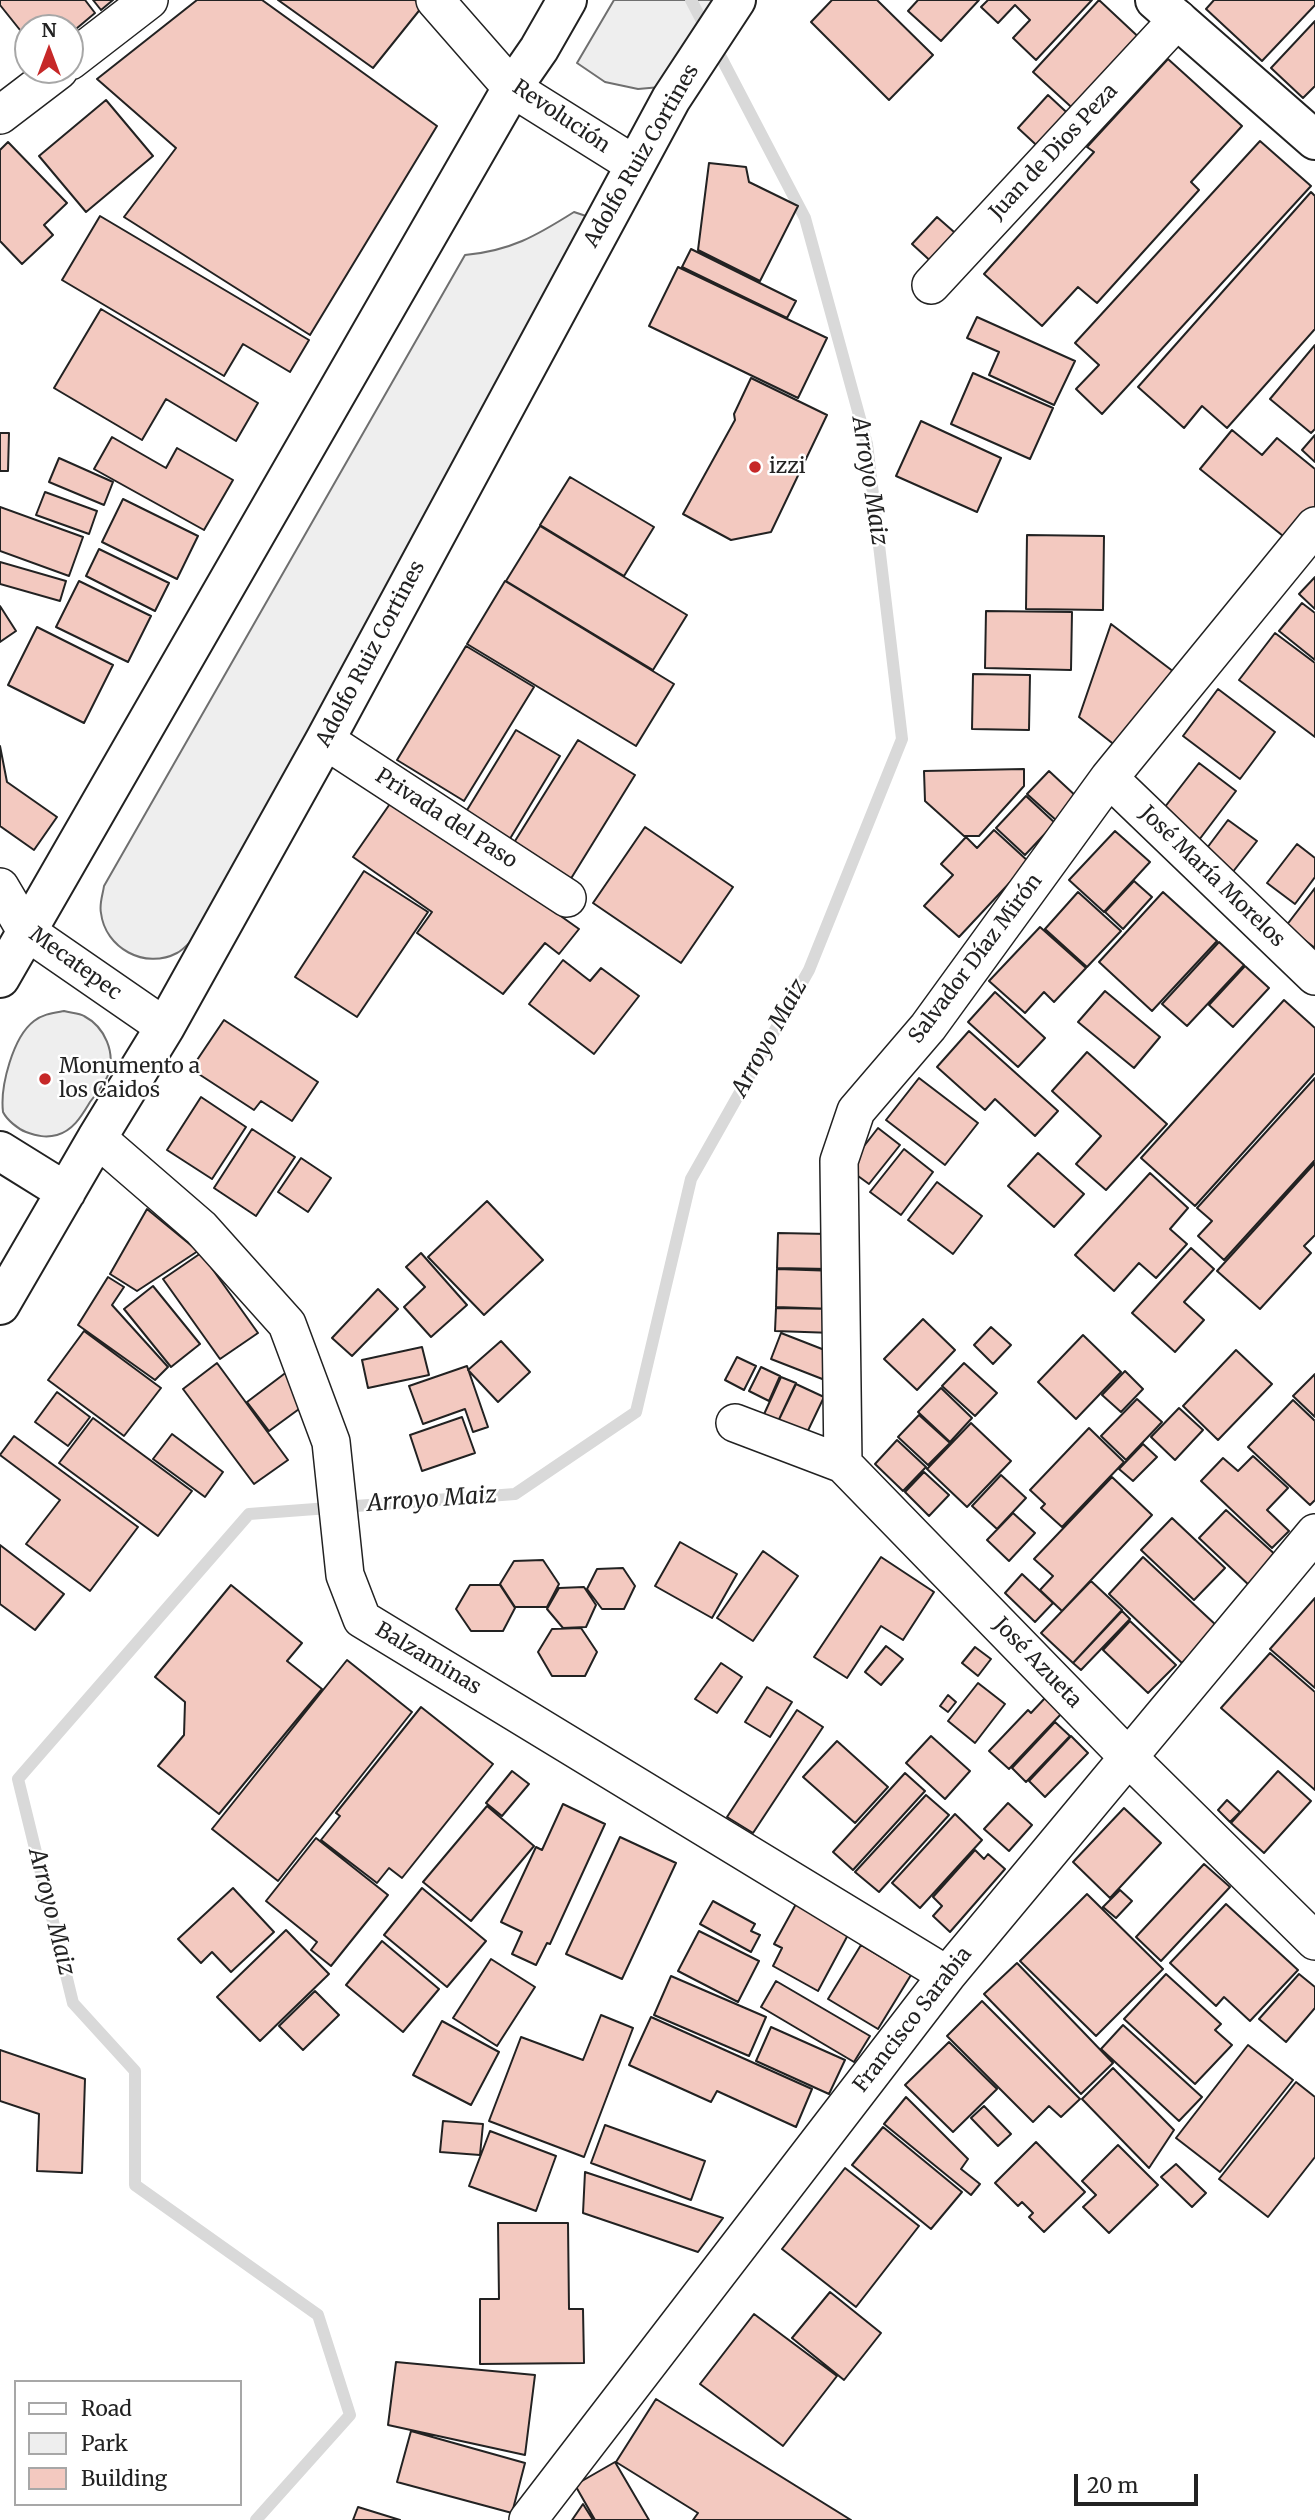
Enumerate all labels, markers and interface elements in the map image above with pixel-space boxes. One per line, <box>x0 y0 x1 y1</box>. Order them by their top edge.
north arrow <box>14 14 84 84</box>
text: N <box>41 18 57 42</box>
street label: Adolfo Ruiz Cortines <box>579 60 705 252</box>
street label: Revolución <box>507 75 615 159</box>
street label: Juan de Dios Peza <box>985 79 1123 225</box>
water label: Arroyo Maiz <box>845 415 893 547</box>
place label: izzi <box>769 454 806 480</box>
marker: izzi <box>747 459 763 475</box>
street label: Adolfo Ruiz Cortines <box>311 557 431 751</box>
street label: Privada del Paso <box>370 764 522 874</box>
street label: José María Morelos <box>1134 801 1290 953</box>
street label: Salvador Díaz Mirón <box>904 869 1048 1049</box>
street label: Mecatepec <box>24 922 126 1006</box>
water label: Arroyo Maiz <box>726 975 814 1101</box>
place label: Monumento a los Caidos <box>59 1054 200 1104</box>
marker: Monumento a los Caidos <box>37 1071 53 1087</box>
water label: Arroyo Maiz <box>366 1482 498 1518</box>
street label: José Azueta <box>988 1613 1086 1713</box>
street label: Balzaminas <box>371 1618 485 1700</box>
water label: Arroyo Maiz <box>22 1846 80 1978</box>
street label: Francisco Sarabia <box>849 1943 977 2097</box>
legend <box>14 2380 242 2506</box>
text: Road <box>81 2395 132 2422</box>
text: Park <box>81 2430 128 2457</box>
scale bar <box>1077 2460 1201 2504</box>
text: Building <box>81 2465 167 2492</box>
text: 20 m <box>1087 2472 1138 2499</box>

